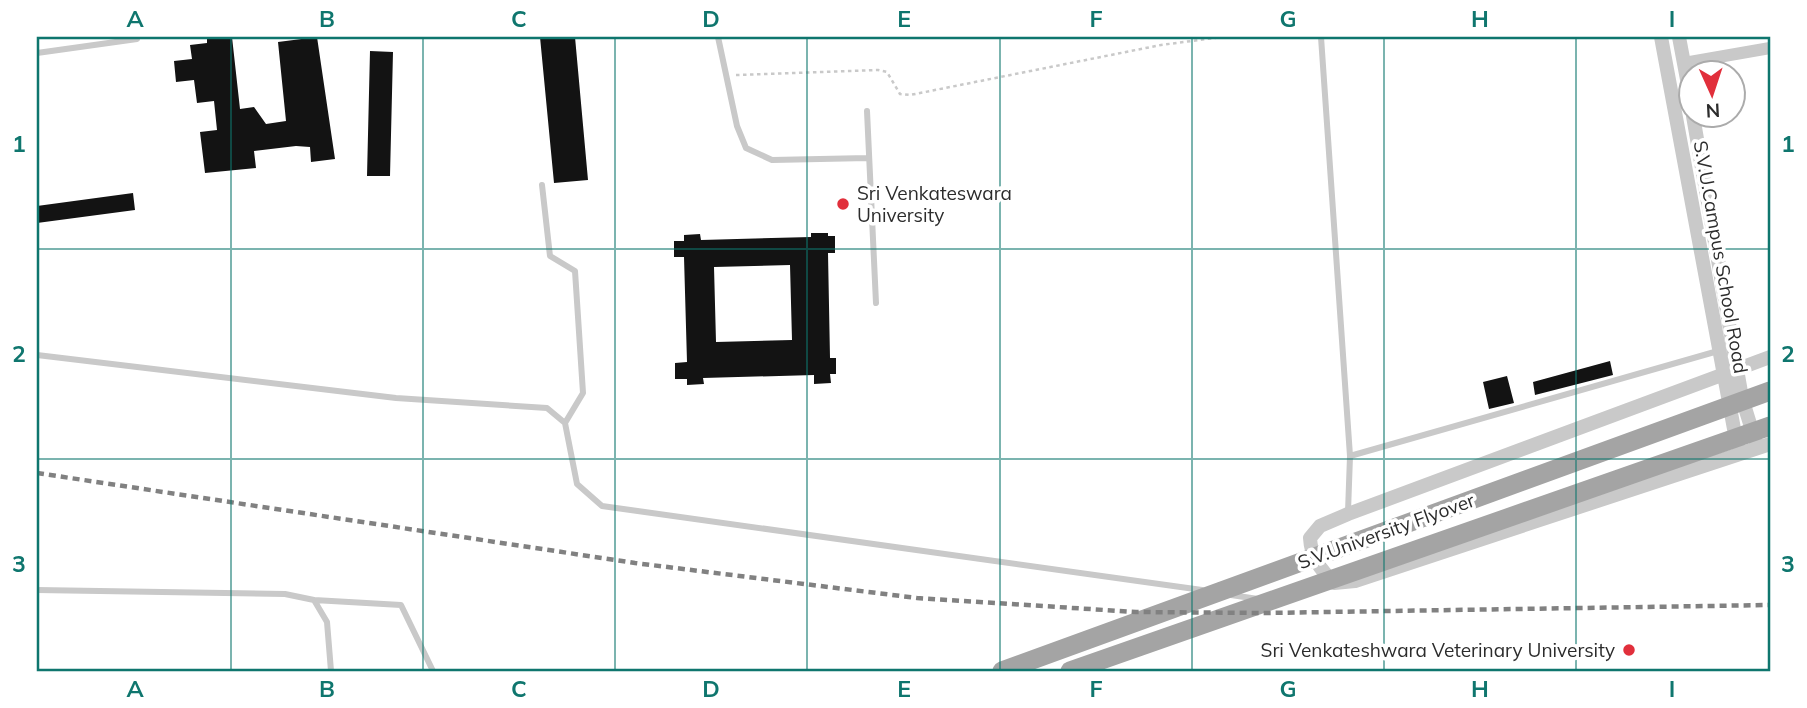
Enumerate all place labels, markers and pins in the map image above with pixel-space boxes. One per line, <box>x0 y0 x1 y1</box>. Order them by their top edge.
place label: Sri Venkateswara University <box>857 181 1012 227</box>
marker: Sri Venkateswara University <box>835 196 851 212</box>
place label: Sri Venkateshwara Veterinary University <box>1261 638 1615 662</box>
marker: Sri Venkateshwara Veterinary University <box>1621 642 1637 658</box>

